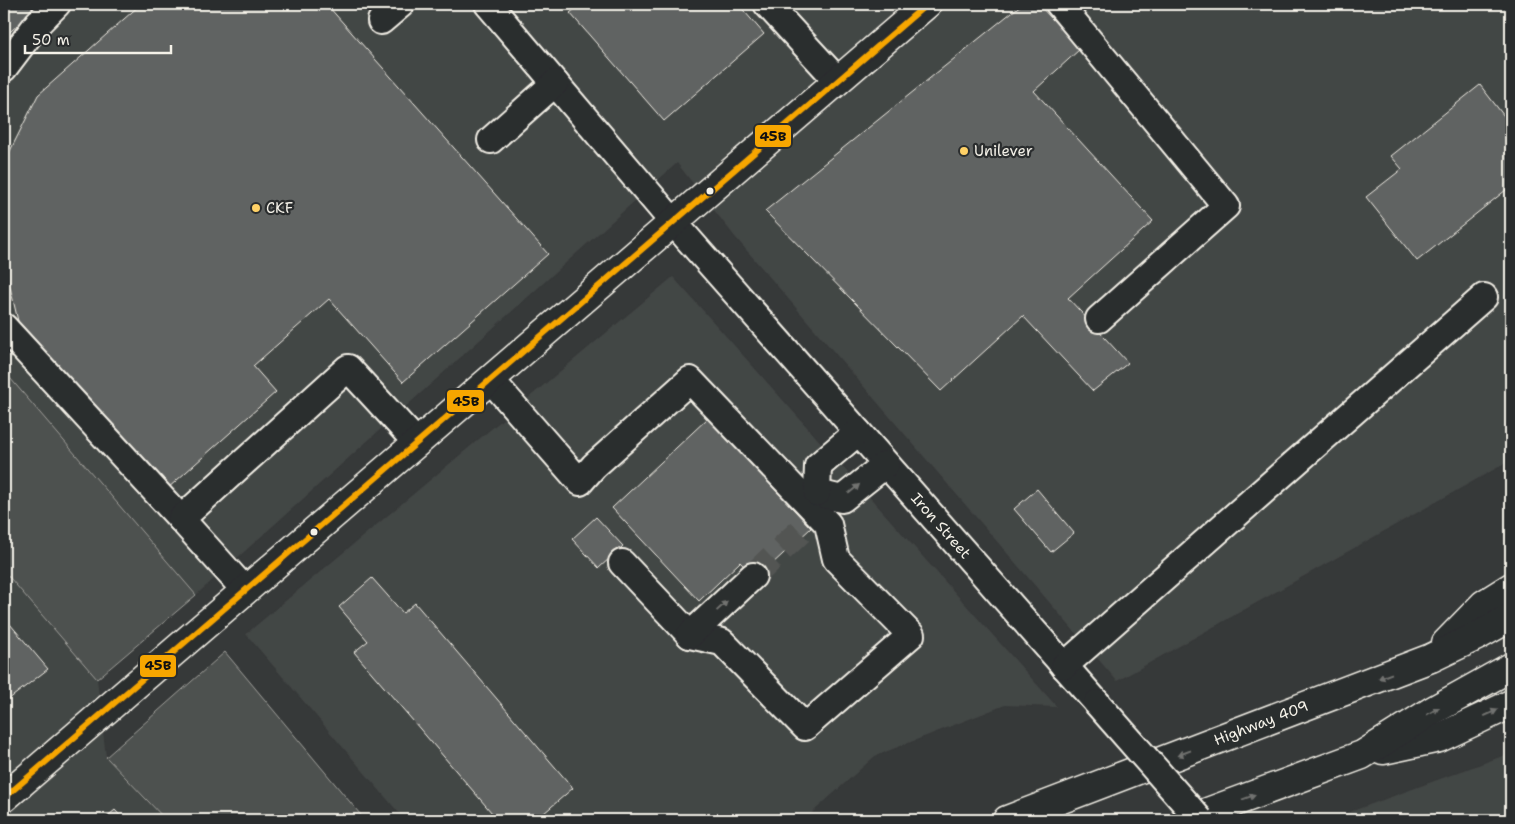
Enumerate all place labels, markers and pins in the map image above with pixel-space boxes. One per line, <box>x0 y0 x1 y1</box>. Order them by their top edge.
place label: Unilever <box>974 141 1033 161</box>
marker: Unilever <box>958 145 970 157</box>
unlabelled marker <box>705 186 715 196</box>
place label: CKF <box>266 198 293 218</box>
marker: CKF <box>250 202 262 214</box>
unlabelled marker <box>309 527 319 537</box>

